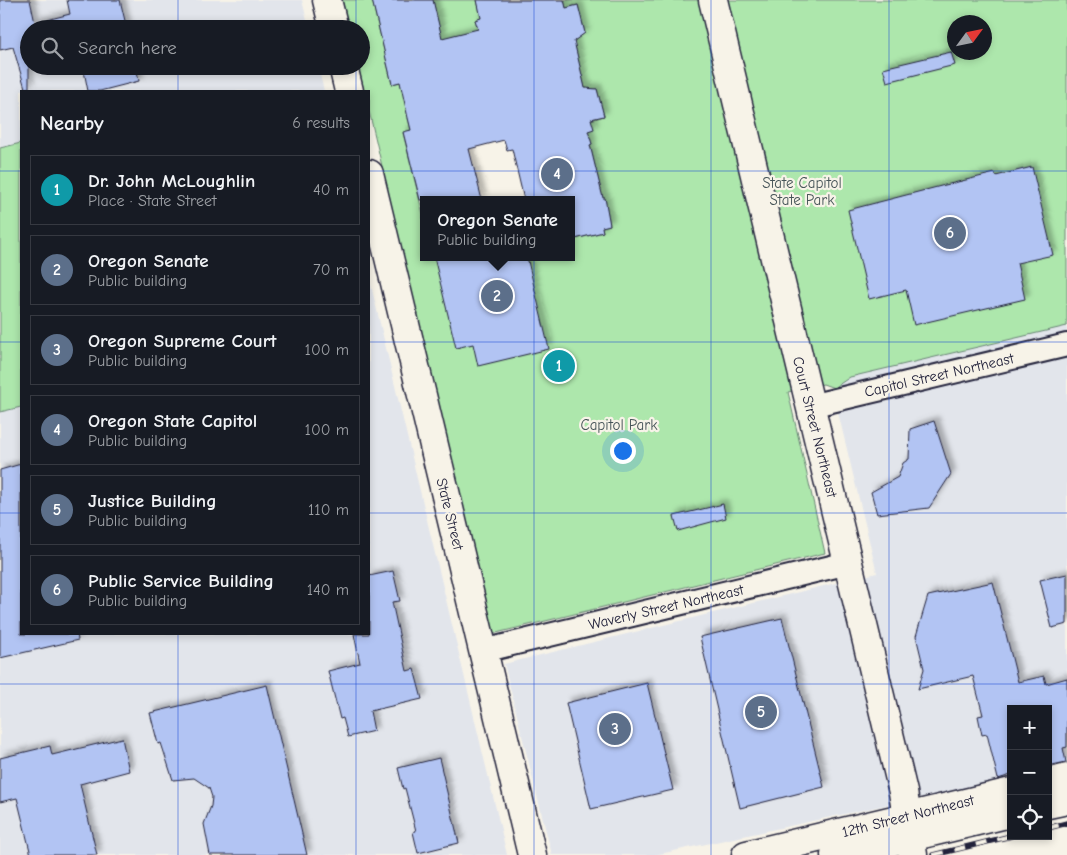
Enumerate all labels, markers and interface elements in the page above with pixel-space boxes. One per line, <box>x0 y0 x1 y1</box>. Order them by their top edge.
north arrow <box>947 15 992 60</box>
search box <box>20 20 370 75</box>
icon: search <box>38 34 66 62</box>
text: Search here <box>78 37 177 59</box>
text: Nearby <box>40 111 104 135</box>
text: 6 results <box>292 114 350 132</box>
pin: 4 <box>541 155 573 193</box>
text: Dr. John McLoughlin <box>88 170 255 192</box>
park label: State Capitol State Park <box>762 174 842 209</box>
text: 1 <box>54 181 60 199</box>
text: 40 m <box>313 181 349 199</box>
text: Place · State Street <box>88 192 217 210</box>
popup <box>420 196 575 261</box>
text: Oregon Senate <box>437 209 558 231</box>
pin: 6 <box>934 214 966 252</box>
text: Public building <box>437 231 536 249</box>
text: Oregon Senate <box>88 250 209 272</box>
text: 2 <box>53 261 61 279</box>
text: 70 m <box>313 261 349 279</box>
text: Public building <box>88 272 187 290</box>
pin: 2 <box>481 277 513 315</box>
text: Oregon Supreme Court <box>88 330 277 352</box>
text: 3 <box>53 341 61 359</box>
text: 100 m <box>305 341 349 359</box>
pin: 1 <box>543 347 575 385</box>
street label: Capitol Street Northeast <box>863 349 1016 401</box>
text: Public building <box>88 352 187 370</box>
street label: Court Street Northeast <box>789 355 841 500</box>
text: Oregon State Capitol <box>88 410 257 432</box>
park label: Capitol Park <box>580 416 658 434</box>
text: 4 <box>53 421 61 439</box>
text: 100 m <box>305 421 349 439</box>
text: Public building <box>88 432 187 450</box>
your location <box>610 438 636 464</box>
street label: State Street <box>432 476 468 553</box>
text: Justice Building <box>88 490 217 512</box>
text: 5 <box>53 501 61 519</box>
text: 110 m <box>308 501 349 519</box>
text: Public building <box>88 512 187 530</box>
text: Public Service Building <box>88 570 274 592</box>
street label: Waverly Street Northeast <box>587 580 746 634</box>
text: 6 <box>53 581 61 599</box>
text: 140 m <box>307 581 349 599</box>
text: Public building <box>88 592 187 610</box>
pin: 5 <box>745 693 777 731</box>
map controls <box>1007 705 1052 840</box>
button: + <box>1007 705 1052 750</box>
pin: 3 <box>599 710 631 748</box>
button: − <box>1007 750 1052 795</box>
street label: 12th Street Northeast <box>840 791 977 841</box>
button: locate <box>1007 795 1052 840</box>

